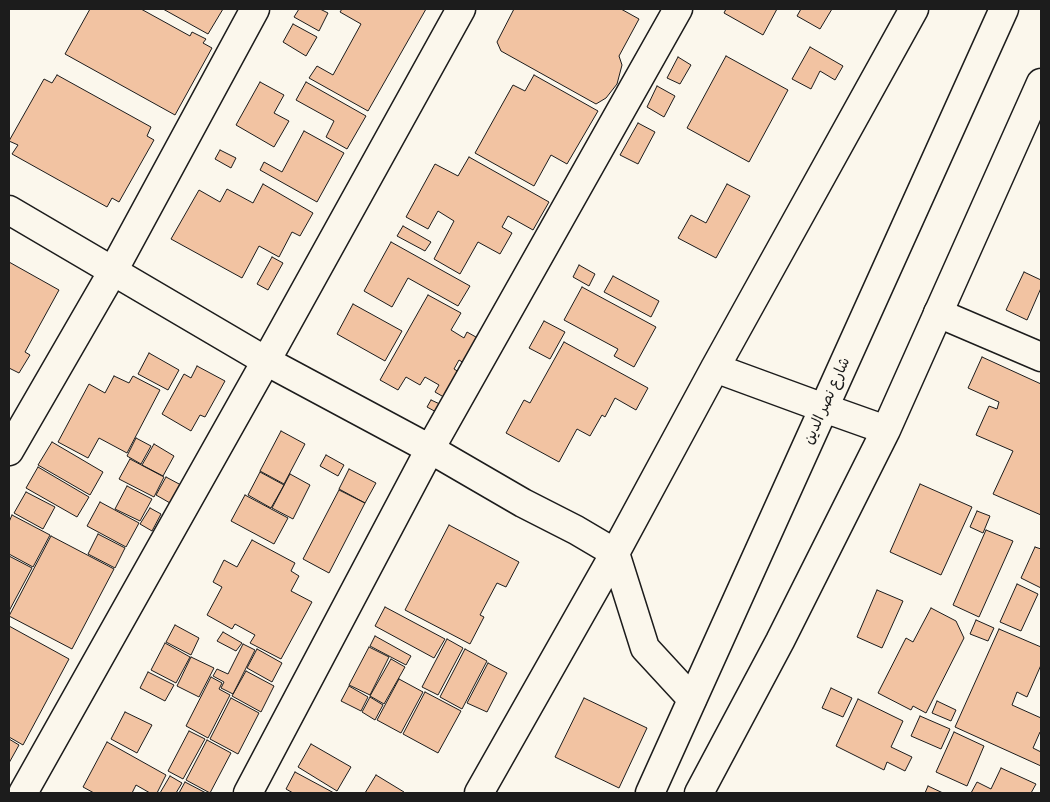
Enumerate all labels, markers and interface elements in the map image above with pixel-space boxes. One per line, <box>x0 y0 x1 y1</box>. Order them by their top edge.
street label: شارع نصر الدين <box>800 355 854 447</box>

